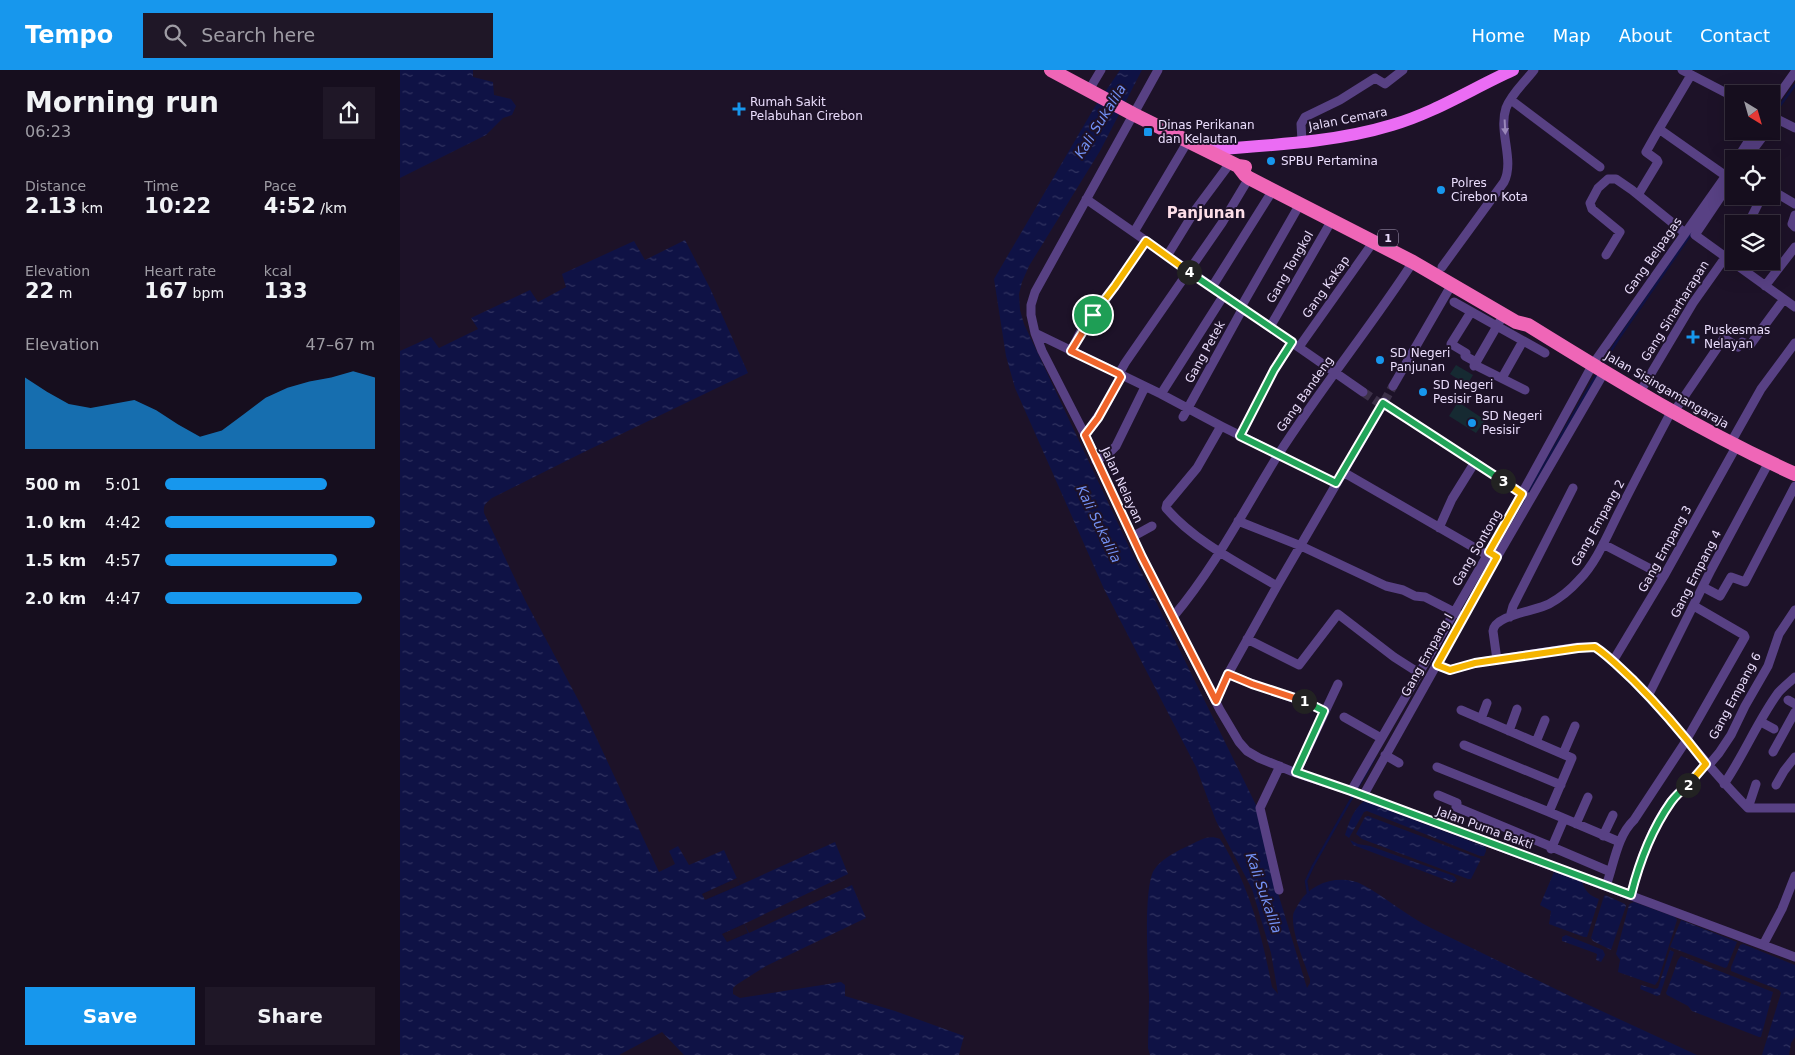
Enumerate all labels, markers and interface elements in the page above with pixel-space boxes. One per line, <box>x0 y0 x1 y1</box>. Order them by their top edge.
search box <box>143 13 493 58</box>
text: Tempo <box>25 21 113 49</box>
icon: search <box>161 21 189 49</box>
text: Search here <box>201 24 315 46</box>
text: Home <box>1472 25 1525 46</box>
text: Map <box>1553 25 1591 46</box>
text: About <box>1619 25 1672 46</box>
text: Contact <box>1700 25 1770 46</box>
water label: Kali Sukalila <box>1071 81 1129 161</box>
north arrow <box>1725 85 1780 140</box>
map controls <box>1725 85 1780 270</box>
text: Morning run <box>25 86 219 119</box>
button: share <box>323 87 375 139</box>
place label: Rumah Sakit Pelabuhan Cirebon <box>750 95 863 123</box>
marker: Rumah Sakit Pelabuhan Cirebon <box>732 102 746 116</box>
street label: Jalan Cemara <box>1306 104 1389 134</box>
place label: Dinas Perikanan dan Kelautan <box>1158 118 1255 146</box>
one-way arrow <box>1501 119 1509 135</box>
text: 06:23 <box>25 122 71 141</box>
marker: Dinas Perikanan dan Kelautan <box>1142 126 1154 138</box>
button: locate <box>1725 150 1780 205</box>
place label: SPBU Pertamina <box>1281 154 1378 168</box>
marker: SPBU Pertamina <box>1265 155 1277 167</box>
place label: Polres Cirebon Kota <box>1451 176 1528 204</box>
text: Distance <box>25 178 86 194</box>
text: Time <box>144 178 179 194</box>
text: Pace <box>264 178 296 194</box>
marker: Polres Cirebon Kota <box>1435 184 1447 196</box>
text: 2.13 <box>25 194 77 218</box>
text: 10:22 <box>144 194 211 218</box>
text: 4:52 <box>264 194 316 218</box>
text: km <box>77 200 103 216</box>
text: /km <box>316 200 347 216</box>
district label: Panjunan <box>1167 204 1245 222</box>
street label: Gang Belpagas <box>1621 215 1685 297</box>
button: layers <box>1725 215 1780 270</box>
street label: Gang Tongkol <box>1264 229 1316 305</box>
road number: 1 <box>1378 230 1398 247</box>
street label: Gang Kakap <box>1299 253 1353 321</box>
street label: Gang Sinarharapan <box>1638 258 1712 364</box>
pin: 4 <box>1176 260 1202 284</box>
text: Elevation <box>25 263 90 279</box>
text: Heart rate <box>144 263 216 279</box>
text: kcal <box>264 263 292 279</box>
text: 4 <box>1185 264 1194 280</box>
text: 22 <box>25 279 54 303</box>
text: 167 <box>144 279 188 303</box>
text: 133 <box>264 279 308 303</box>
text: m <box>54 285 72 301</box>
text: bpm <box>188 285 224 301</box>
pin <box>1072 294 1114 336</box>
icon: arrive <box>1079 301 1107 329</box>
street label: Gang Petek <box>1182 318 1228 386</box>
place label: Puskesmas Nelayan <box>1704 323 1770 351</box>
marker: Puskesmas Nelayan <box>1686 330 1700 344</box>
text: Elevation <box>25 335 99 354</box>
text: 47–67 m <box>306 335 375 354</box>
place label: SD Negeri Panjunan <box>1390 346 1450 374</box>
street label: Jalan Sisingamangaraja <box>1602 348 1731 431</box>
street label: Gang Bandeng <box>1274 353 1336 435</box>
marker: SD Negeri Panjunan <box>1374 354 1386 366</box>
place label: SD Negeri Pesisir Baru <box>1433 378 1503 406</box>
marker: SD Negeri Pesisir Baru <box>1417 386 1429 398</box>
place label: SD Negeri Pesisir <box>1482 409 1542 437</box>
marker: SD Negeri Pesisir <box>1466 417 1478 429</box>
street label: Jalan Nelayan <box>1098 444 1146 525</box>
pin: 3 <box>1490 468 1516 494</box>
text: 3 <box>1499 473 1508 489</box>
text: 500 m <box>25 475 81 494</box>
text: 5:01 <box>105 475 141 494</box>
street label: Gang Empang 2 <box>1568 477 1628 569</box>
water label: Kali Sukalila <box>1073 483 1125 565</box>
street label: Gang Empang 3 <box>1635 503 1695 595</box>
street label: Gang Sontong <box>1450 507 1504 589</box>
text: 1.0 km <box>25 513 86 532</box>
text: 4:42 <box>105 513 141 532</box>
street label: Gang Empang 4 <box>1668 528 1724 620</box>
text: 1.5 km <box>25 551 86 570</box>
text: 4:57 <box>105 551 141 570</box>
text: 2.0 km <box>25 589 86 608</box>
text: 4:47 <box>105 589 141 608</box>
street label: Gang Empang I <box>1398 611 1456 699</box>
street label: Gang Empang 6 <box>1706 650 1764 742</box>
pin: 1 <box>1292 688 1316 714</box>
text: 1 <box>1300 693 1309 709</box>
pin: 2 <box>1676 772 1700 798</box>
text: 2 <box>1684 777 1693 793</box>
street label: Jalan Purna Bakti <box>1434 804 1535 852</box>
water label: Kali Sukalila <box>1243 851 1285 935</box>
button: Save <box>25 987 195 1045</box>
button: Share <box>205 987 375 1045</box>

